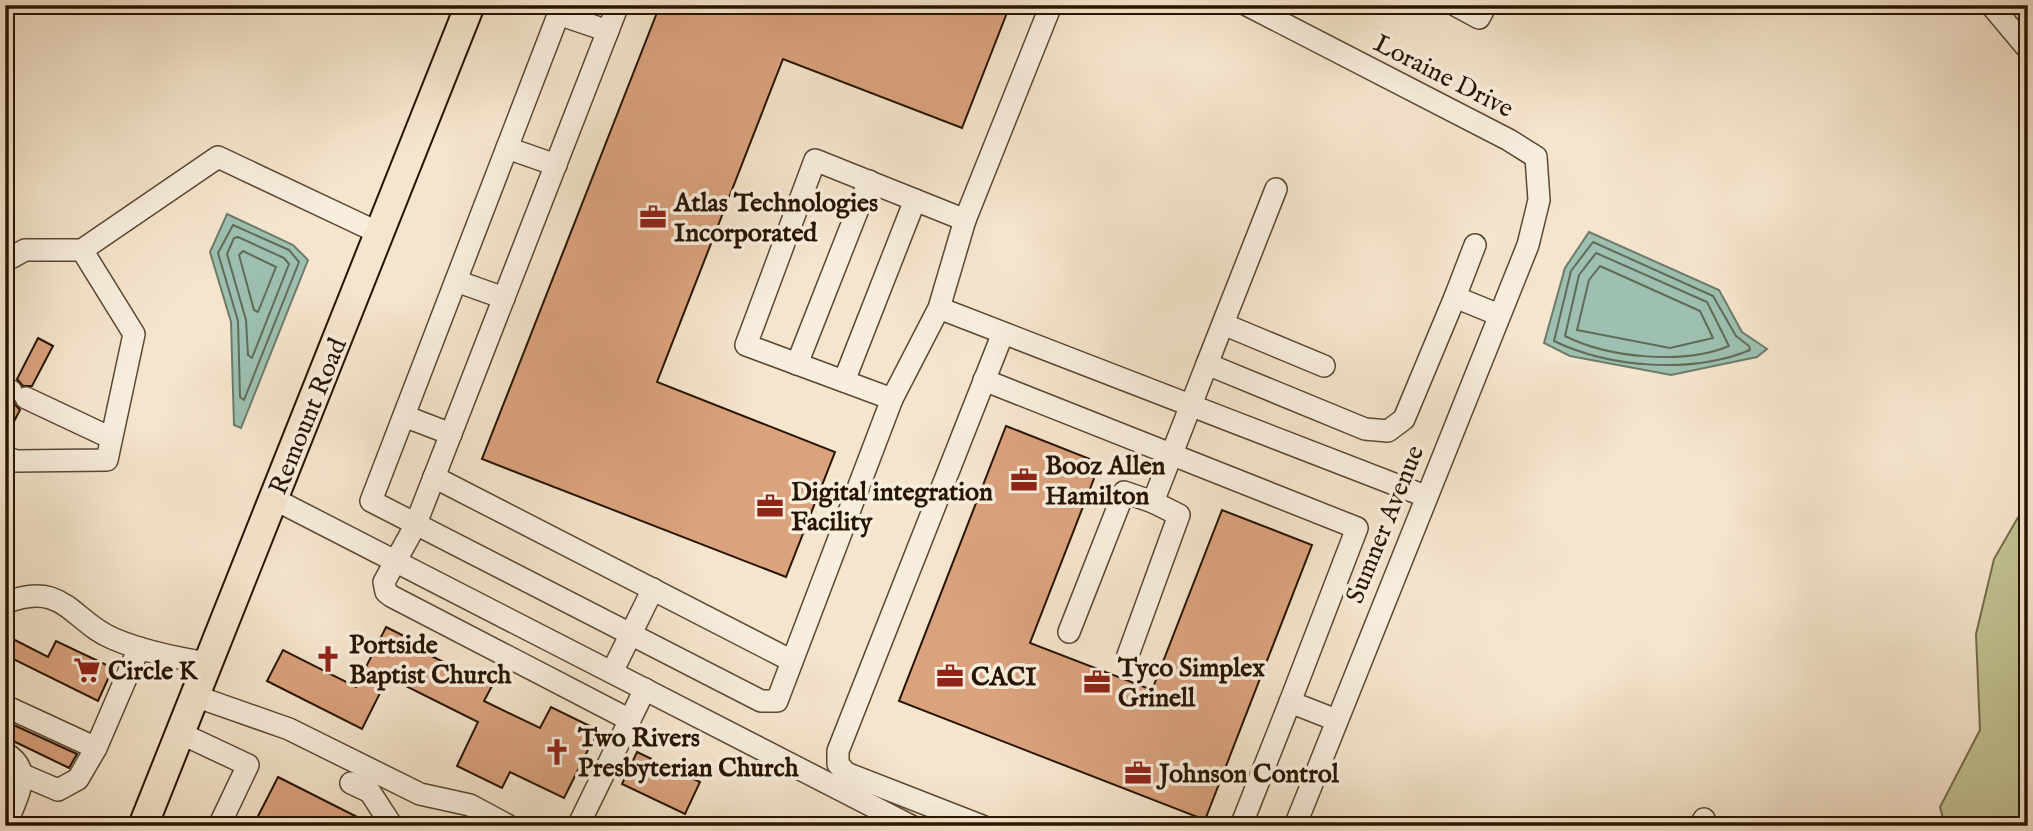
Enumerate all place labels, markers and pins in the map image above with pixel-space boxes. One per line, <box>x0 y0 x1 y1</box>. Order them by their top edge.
place label: Atlas Technologies Incorporated <box>673 187 878 250</box>
office icon: Atlas Technologies Incorporated <box>638 202 668 232</box>
place label: Booz Allen Hamilton <box>1045 450 1166 513</box>
office icon: Booz Allen Hamilton <box>1009 465 1039 495</box>
place label: Digital integration Facility <box>791 476 993 539</box>
office icon: Digital integration Facility <box>755 491 785 521</box>
place label: Portside Baptist Church <box>349 629 513 692</box>
church icon: Portside Baptist Church <box>313 644 343 674</box>
place label: Tyco Simplex Grinell <box>1117 652 1265 715</box>
supermarket icon: Circle K <box>72 655 102 685</box>
place label: Circle K <box>108 655 199 688</box>
office icon: CACI <box>935 661 965 691</box>
place label: CACI <box>971 661 1036 694</box>
office icon: Tyco Simplex Grinell <box>1082 667 1112 697</box>
place label: Two Rivers Presbyterian Church <box>577 722 800 785</box>
church icon: Two Rivers Presbyterian Church <box>542 737 572 767</box>
office icon: Johnson Control <box>1123 758 1153 788</box>
place label: Johnson Control <box>1156 758 1340 791</box>

